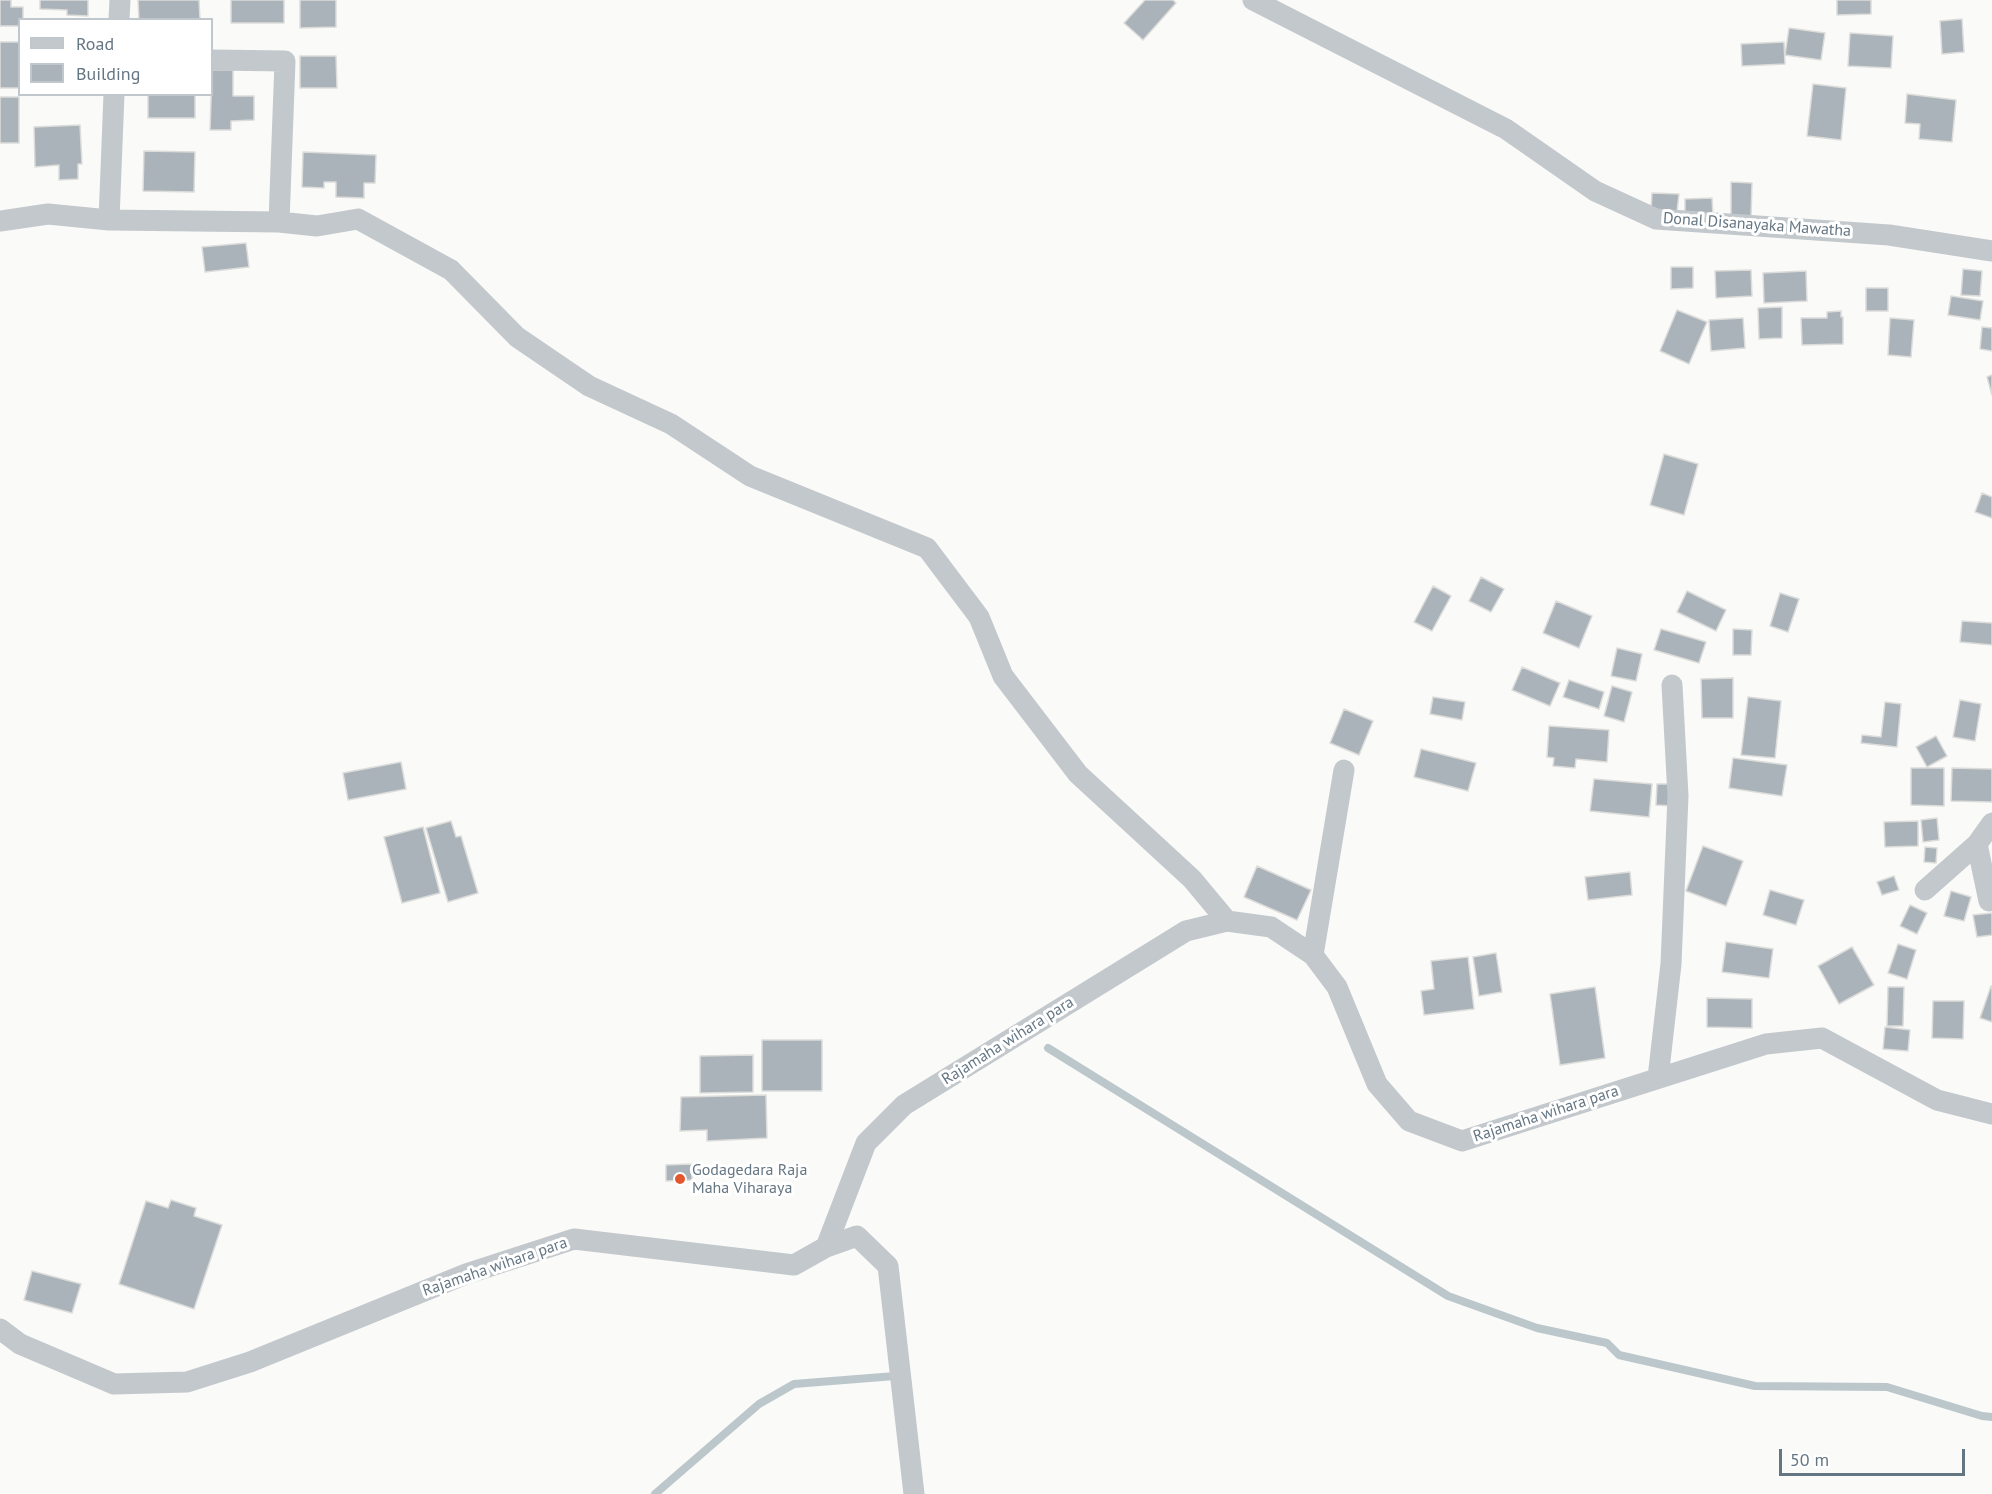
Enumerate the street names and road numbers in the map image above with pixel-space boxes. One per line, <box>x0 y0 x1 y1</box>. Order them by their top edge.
street label: Donal Disanayaka Mawatha <box>1662 209 1852 241</box>
street label: Rajamaha wihara para <box>939 993 1077 1089</box>
street label: Rajamaha wihara para <box>1471 1081 1621 1147</box>
street label: Rajamaha wihara para <box>420 1233 570 1301</box>

